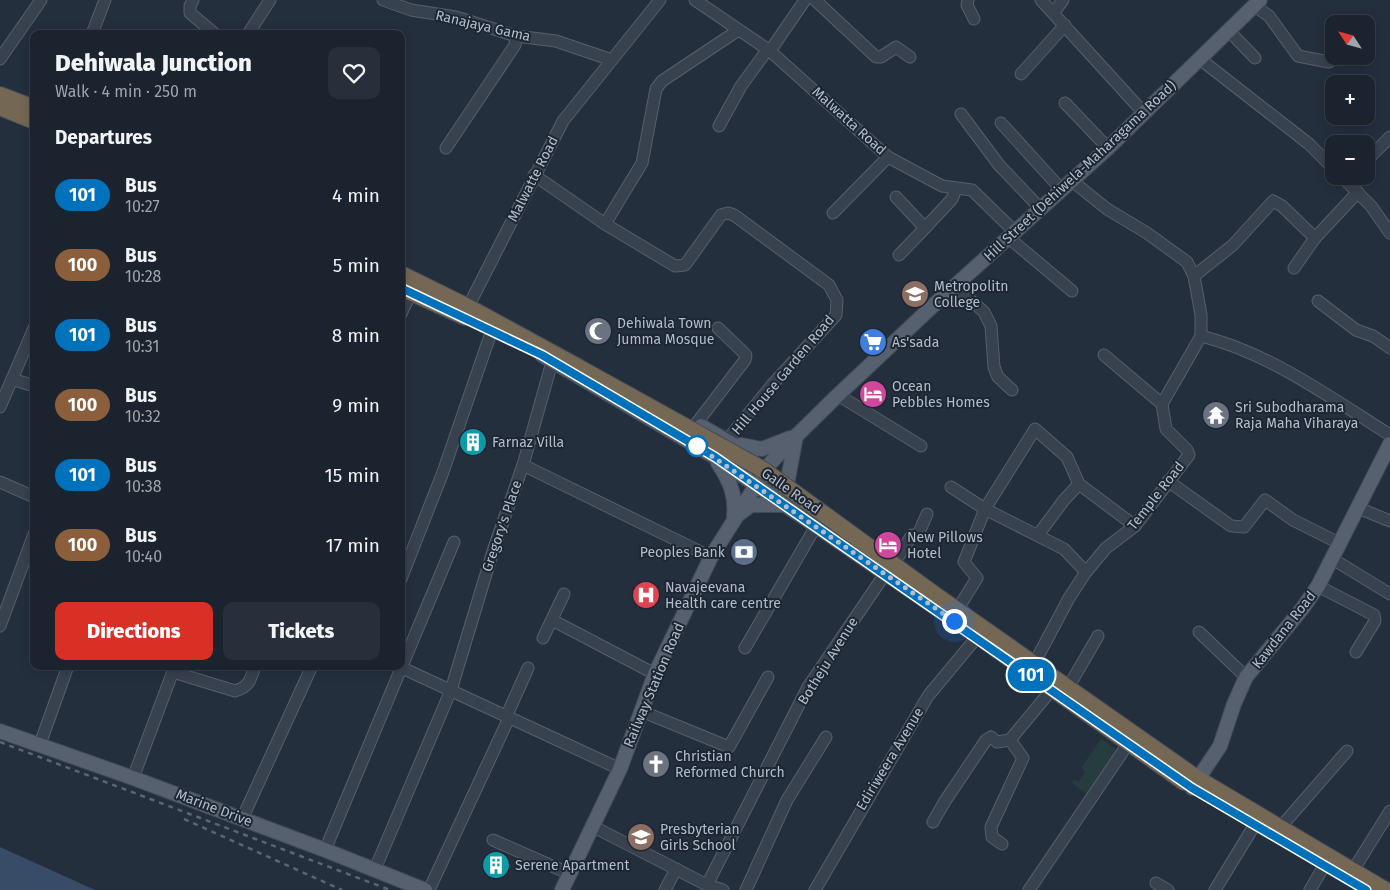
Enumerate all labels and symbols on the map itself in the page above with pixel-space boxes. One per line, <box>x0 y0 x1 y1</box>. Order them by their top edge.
street label: Ranajaya Gama <box>434 7 532 45</box>
north arrow <box>1325 15 1375 65</box>
street label: Hill Street (Dehiwela-Maharagama Road) <box>980 77 1180 265</box>
street label: Malwatta Road <box>809 83 889 159</box>
street label: Malwatte Road <box>504 133 562 225</box>
place label: Metropolitn College <box>934 278 1009 311</box>
school or university icon: Metropolitn College <box>900 279 930 309</box>
street label: Hill House Garden Road <box>728 312 838 438</box>
place label: Dehiwala Town Jumma Mosque <box>617 315 715 348</box>
mosque icon: Dehiwala Town Jumma Mosque <box>583 316 613 346</box>
supermarket icon: As'sada <box>858 327 888 357</box>
place label: As'sada <box>892 334 939 351</box>
place label: Ocean Pebbles Homes <box>892 378 990 411</box>
hotel icon: Ocean Pebbles Homes <box>858 379 888 409</box>
place label: Sri Subodharama Raja Maha Viharaya <box>1235 399 1358 432</box>
temple icon: Sri Subodharama Raja Maha Viharaya <box>1201 400 1231 430</box>
building icon: Farnaz Villa <box>458 427 488 457</box>
place label: Farnaz Villa <box>492 434 564 451</box>
unlabelled marker <box>686 435 708 457</box>
street label: Temple Road <box>1124 458 1188 534</box>
street label: Galle Road <box>758 465 824 517</box>
street label: Gregory's Place <box>478 478 526 574</box>
place label: New Pillows Hotel <box>907 529 983 562</box>
hotel icon: New Pillows Hotel <box>873 530 903 560</box>
bank icon: Peoples Bank <box>729 537 759 567</box>
place label: Peoples Bank <box>640 544 726 561</box>
place label: Navajeevana Health care centre <box>665 579 781 612</box>
hospital icon: Navajeevana Health care centre <box>631 580 661 610</box>
street label: Kawdana Road <box>1249 588 1319 672</box>
your location <box>942 609 967 634</box>
street label: Botheju Avenue <box>794 614 862 708</box>
street label: Railway Station Road <box>620 620 688 750</box>
line badge: 101 <box>1002 659 1060 691</box>
street label: Ediriweera Avenue <box>853 705 927 813</box>
place label: Christian Reformed Church <box>675 748 785 781</box>
church icon: Christian Reformed Church <box>641 749 671 779</box>
street label: Marine Drive <box>174 786 254 830</box>
place label: Presbyterian Girls School <box>660 821 740 854</box>
school or university icon: Presbyterian Girls School <box>626 822 656 852</box>
building icon: Serene Apartment <box>481 850 511 880</box>
place label: Serene Apartment <box>515 857 631 874</box>

